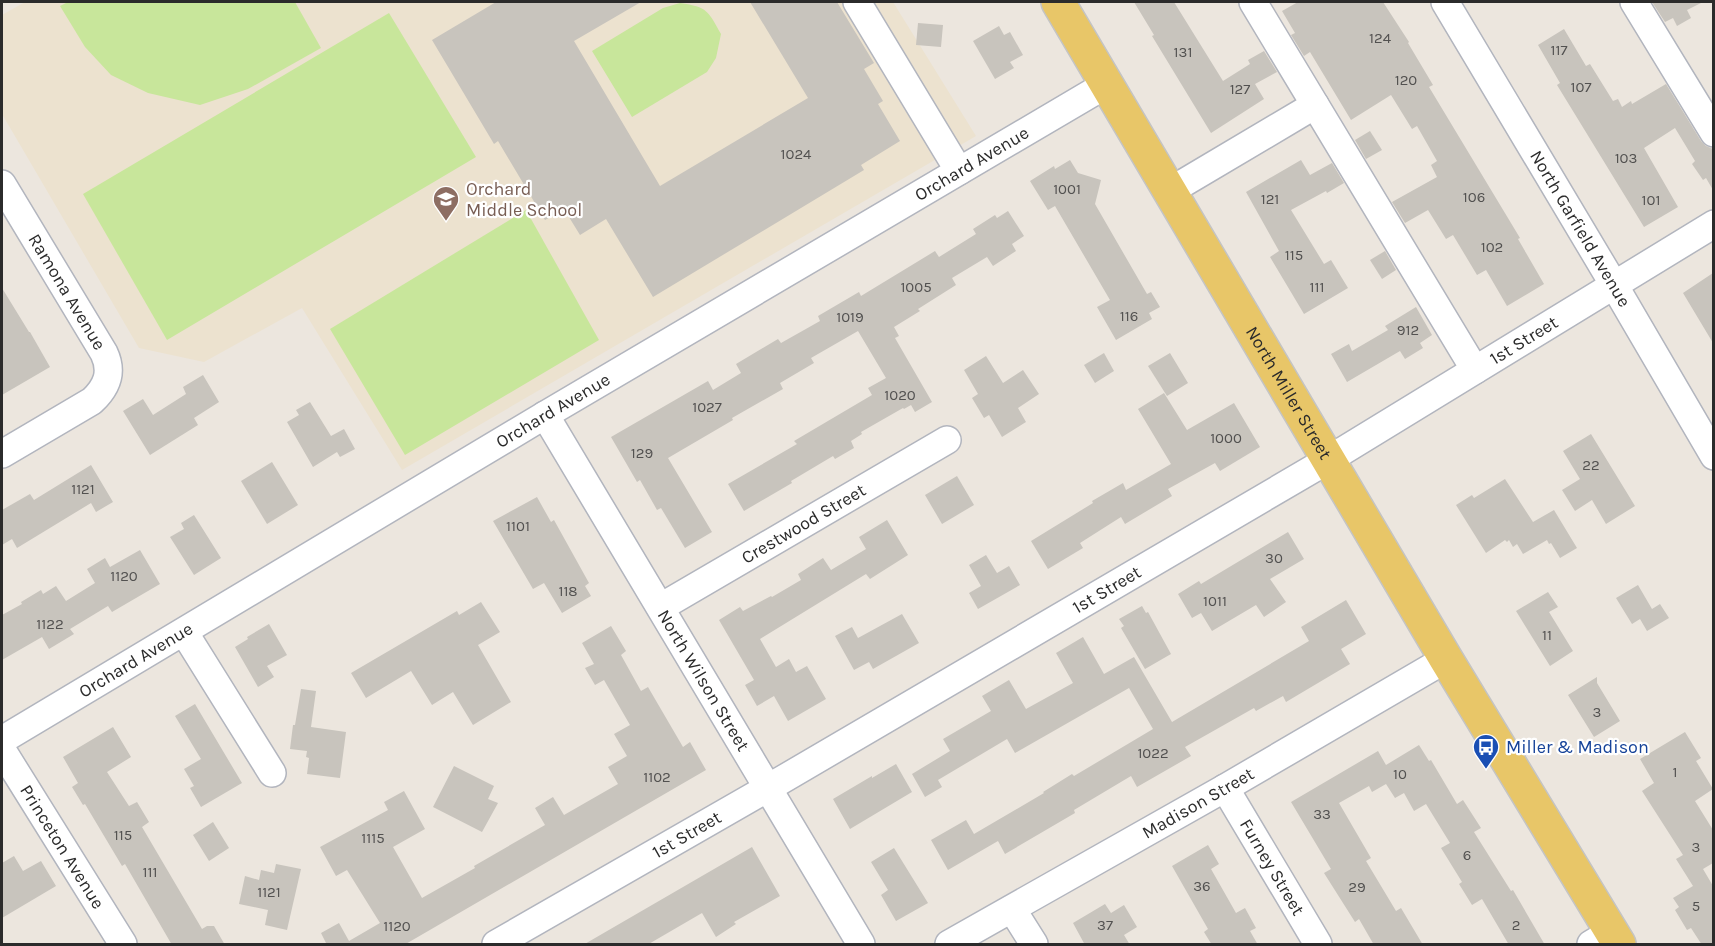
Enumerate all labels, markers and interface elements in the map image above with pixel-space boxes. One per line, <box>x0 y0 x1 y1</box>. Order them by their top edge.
house number: 124 <box>1369 29 1392 47</box>
house number: 117 <box>1551 41 1567 59</box>
house number: 131 <box>1174 43 1192 61</box>
house number: 120 <box>1395 71 1417 89</box>
house number: 107 <box>1571 78 1591 96</box>
house number: 127 <box>1230 80 1250 98</box>
street label: Orchard Avenue <box>911 121 1033 206</box>
house number: 1024 <box>781 145 812 163</box>
street label: North Garfield Avenue <box>1525 146 1635 311</box>
house number: 103 <box>1615 149 1637 167</box>
place label: Orchard Middle School <box>466 178 582 221</box>
house number: 1001 <box>1053 180 1081 198</box>
school or university icon: Orchard Middle School <box>431 184 461 222</box>
house number: 106 <box>1463 188 1485 206</box>
house number: 121 <box>1261 190 1279 208</box>
house number: 101 <box>1642 191 1660 209</box>
street label: Ramona Avenue <box>24 230 111 354</box>
house number: 102 <box>1481 238 1503 256</box>
house number: 115 <box>1285 246 1303 264</box>
house number: 1005 <box>900 278 932 296</box>
house number: 111 <box>1310 278 1324 296</box>
house number: 116 <box>1120 307 1138 325</box>
house number: 1019 <box>836 308 864 326</box>
street label: 1st Street <box>1486 311 1562 370</box>
house number: 912 <box>1397 321 1419 339</box>
street label: North Miller Street <box>1241 322 1337 464</box>
street label: Orchard Avenue <box>492 368 614 453</box>
house number: 1020 <box>884 386 916 404</box>
house number: 1027 <box>692 398 722 416</box>
house number: 1000 <box>1210 429 1242 447</box>
house number: 129 <box>631 444 653 462</box>
house number: 22 <box>1582 456 1600 474</box>
street label: Crestwood Street <box>737 479 870 569</box>
house number: 1121 <box>71 480 95 498</box>
house number: 1101 <box>506 517 530 535</box>
house number: 30 <box>1265 549 1283 567</box>
street label: 1st Street <box>1068 561 1145 618</box>
house number: 1120 <box>110 567 138 585</box>
house number: 118 <box>558 582 578 600</box>
house number: 1011 <box>1203 592 1227 610</box>
street label: North Wilson Street <box>653 605 754 755</box>
house number: 1122 <box>36 615 64 633</box>
street label: Orchard Avenue <box>75 617 197 702</box>
house number: 11 <box>1542 626 1552 644</box>
house number: 3 <box>1593 703 1601 721</box>
bus stop icon: Miller & Madison <box>1471 732 1501 770</box>
place label: Miller & Madison <box>1506 736 1649 758</box>
house number: 1022 <box>1137 744 1169 762</box>
street label: Madison Street <box>1138 762 1258 844</box>
house number: 1 <box>1673 763 1677 781</box>
house number: 10 <box>1393 765 1407 783</box>
house number: 1102 <box>643 768 671 786</box>
street label: Princeton Avenue <box>15 781 109 913</box>
house number: 33 <box>1313 805 1331 823</box>
street label: 1st Street <box>648 806 725 863</box>
street label: Furney Street <box>1235 815 1310 920</box>
house number: 115 <box>114 826 132 844</box>
house number: 1115 <box>361 829 385 847</box>
house number: 3 <box>1692 838 1700 856</box>
house number: 6 <box>1463 846 1471 864</box>
house number: 111 <box>143 863 157 881</box>
house number: 36 <box>1193 877 1211 895</box>
house number: 29 <box>1348 878 1366 896</box>
house number: 1121 <box>257 883 281 901</box>
house number: 5 <box>1692 897 1700 915</box>
house number: 37 <box>1097 916 1113 934</box>
house number: 2 <box>1512 916 1520 934</box>
house number: 1120 <box>383 917 411 935</box>

